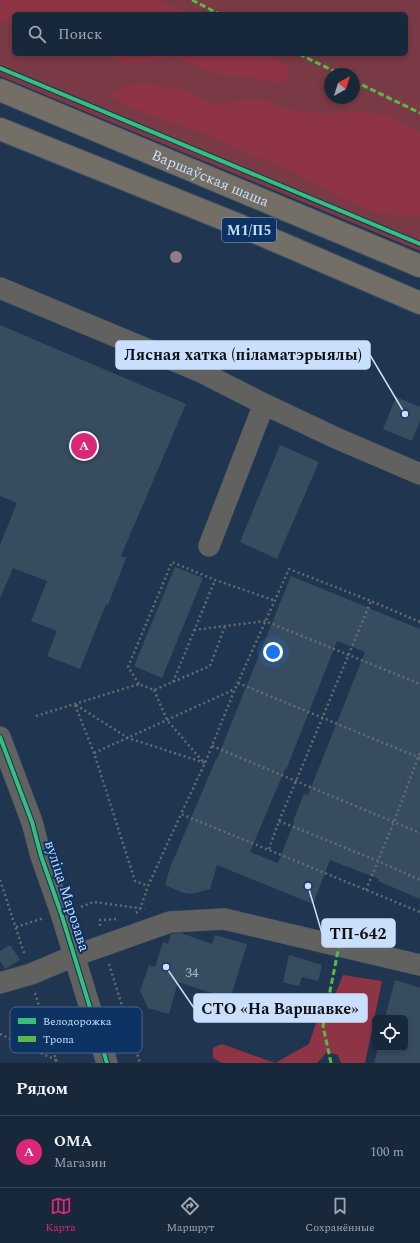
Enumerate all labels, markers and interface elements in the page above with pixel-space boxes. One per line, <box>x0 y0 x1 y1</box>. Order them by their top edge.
search box <box>12 12 408 56</box>
icon: search <box>26 23 48 45</box>
text: Поиск <box>58 23 102 46</box>
north arrow <box>324 68 360 104</box>
street label: Варшаўская шаша <box>148 143 273 213</box>
road number: М1/П5 <box>222 218 276 242</box>
callout: Лясная хатка (піламатэрыялы) <box>116 341 370 369</box>
text: Лясная хатка (піламатэрыялы) <box>124 343 362 367</box>
pin: A <box>71 431 97 461</box>
your location <box>263 642 283 662</box>
street label: вуліца Марозава <box>38 837 96 955</box>
callout: ТП-642 <box>322 919 395 947</box>
text: ТП-642 <box>329 922 387 946</box>
house number: 34 <box>186 963 199 983</box>
callout: СТО «На Варшавке» <box>194 994 367 1022</box>
text: СТО «На Варшавке» <box>201 997 359 1021</box>
legend <box>10 1007 142 1053</box>
text: Велодорожка <box>43 1013 112 1030</box>
map controls <box>372 1015 408 1051</box>
button: locate <box>372 1015 408 1051</box>
text: Тропа <box>43 1031 75 1048</box>
text: Рядом <box>16 1076 68 1102</box>
text: ОМА <box>54 1130 92 1153</box>
text: A <box>24 1142 34 1162</box>
text: 100 m <box>370 1142 404 1162</box>
text: Магазин <box>54 1153 106 1173</box>
tab: Карта <box>45 1195 76 1236</box>
tab: Маршрут <box>166 1195 214 1236</box>
tab: Сохранённые <box>305 1195 375 1236</box>

